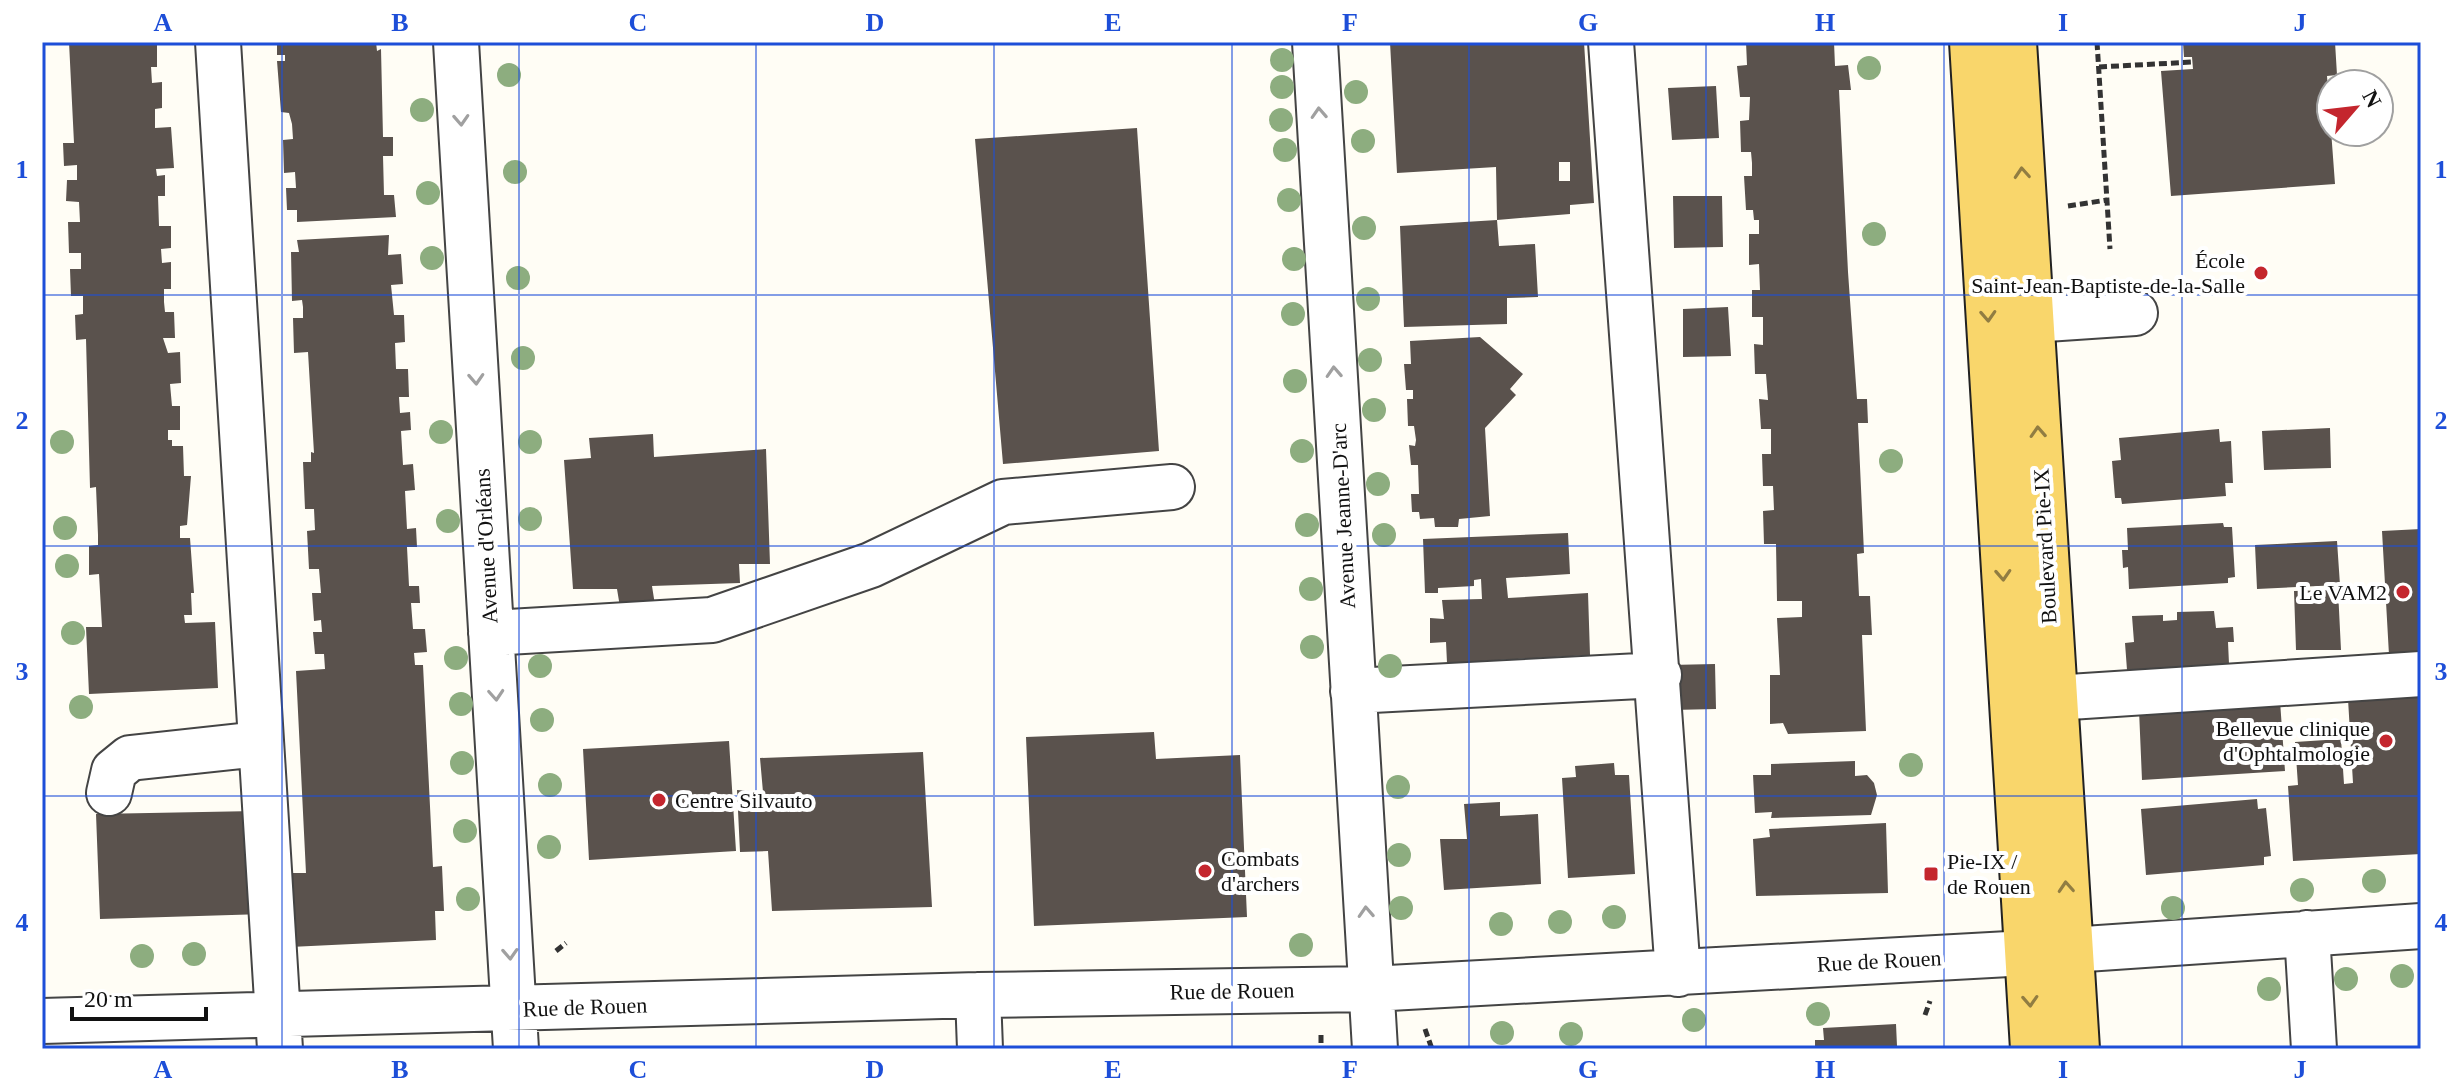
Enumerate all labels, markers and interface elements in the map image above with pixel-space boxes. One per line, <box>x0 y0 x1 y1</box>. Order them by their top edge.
text: A <box>154 8 173 37</box>
text: B <box>391 8 409 37</box>
text: C <box>629 8 647 37</box>
text: D <box>866 8 884 37</box>
text: E <box>1104 8 1122 37</box>
text: F <box>1342 8 1358 37</box>
text: G <box>1578 8 1598 37</box>
text: H <box>1815 8 1835 37</box>
text: I <box>2058 8 2068 37</box>
text: J <box>2294 8 2307 37</box>
north arrow <box>2315 68 2395 148</box>
text: N <box>2357 86 2387 112</box>
one-way arrow <box>1311 106 1328 119</box>
one-way arrow <box>452 114 469 127</box>
text: 1 <box>16 155 29 184</box>
text: 1 <box>2435 155 2448 184</box>
one-way arrow <box>2014 166 2031 179</box>
place label: École Saint-Jean-Baptiste-de-la-Salle <box>1971 248 2245 298</box>
marker: École Saint-Jean-Baptiste-de-la-Salle <box>2252 264 2270 282</box>
one-way arrow <box>1979 310 1996 323</box>
one-way arrow <box>1326 366 1343 378</box>
one-way arrow <box>467 373 484 386</box>
text: 2 <box>16 406 29 435</box>
text: 2 <box>2435 406 2448 435</box>
street label: Avenue Jeanne-D'arc <box>1326 422 1360 610</box>
one-way arrow <box>2030 425 2047 438</box>
street label: Boulevard Pie-IX <box>2028 467 2062 624</box>
street label: Avenue d'Orléans <box>469 468 503 624</box>
one-way arrow <box>1995 569 2012 582</box>
place label: Le VAM2 <box>2299 580 2387 605</box>
marker: Le VAM2 <box>2394 583 2412 601</box>
text: 3 <box>16 657 29 686</box>
text: 3 <box>2435 657 2448 686</box>
one-way arrow <box>487 689 504 702</box>
place label: Bellevue clinique d'Ophtalmologie <box>2215 716 2370 766</box>
marker: Bellevue clinique d'Ophtalmologie <box>2377 732 2395 750</box>
place label: Centre Silvauto <box>675 788 812 813</box>
marker: Centre Silvauto <box>650 791 668 809</box>
place label: Combats d'archers <box>1221 846 1299 896</box>
place label: Pie-IX / de Rouen <box>1947 849 2031 899</box>
marker: Combats d'archers <box>1196 862 1214 880</box>
marker: Pie-IX / de Rouen <box>1922 865 1940 883</box>
one-way arrow <box>2058 880 2075 893</box>
one-way arrow <box>1358 905 1375 918</box>
text: 4 <box>16 908 29 937</box>
text: 4 <box>2435 908 2448 937</box>
street label: Rue de Rouen <box>1816 945 1942 977</box>
one-way arrow <box>502 948 519 961</box>
scale bar <box>72 971 206 1021</box>
street label: Rue de Rouen <box>1169 977 1295 1005</box>
text: 20 m <box>84 986 133 1012</box>
street label: Rue de Rouen <box>522 992 648 1022</box>
one-way arrow <box>2021 995 2038 1008</box>
text: A <box>154 1055 173 1084</box>
text: B <box>391 1055 409 1084</box>
text: C <box>629 1055 647 1084</box>
text: D <box>866 1055 884 1084</box>
text: E <box>1104 1055 1122 1084</box>
text: F <box>1342 1055 1358 1084</box>
text: G <box>1578 1055 1598 1084</box>
text: H <box>1815 1055 1835 1084</box>
text: I <box>2058 1055 2068 1084</box>
text: J <box>2294 1055 2307 1084</box>

